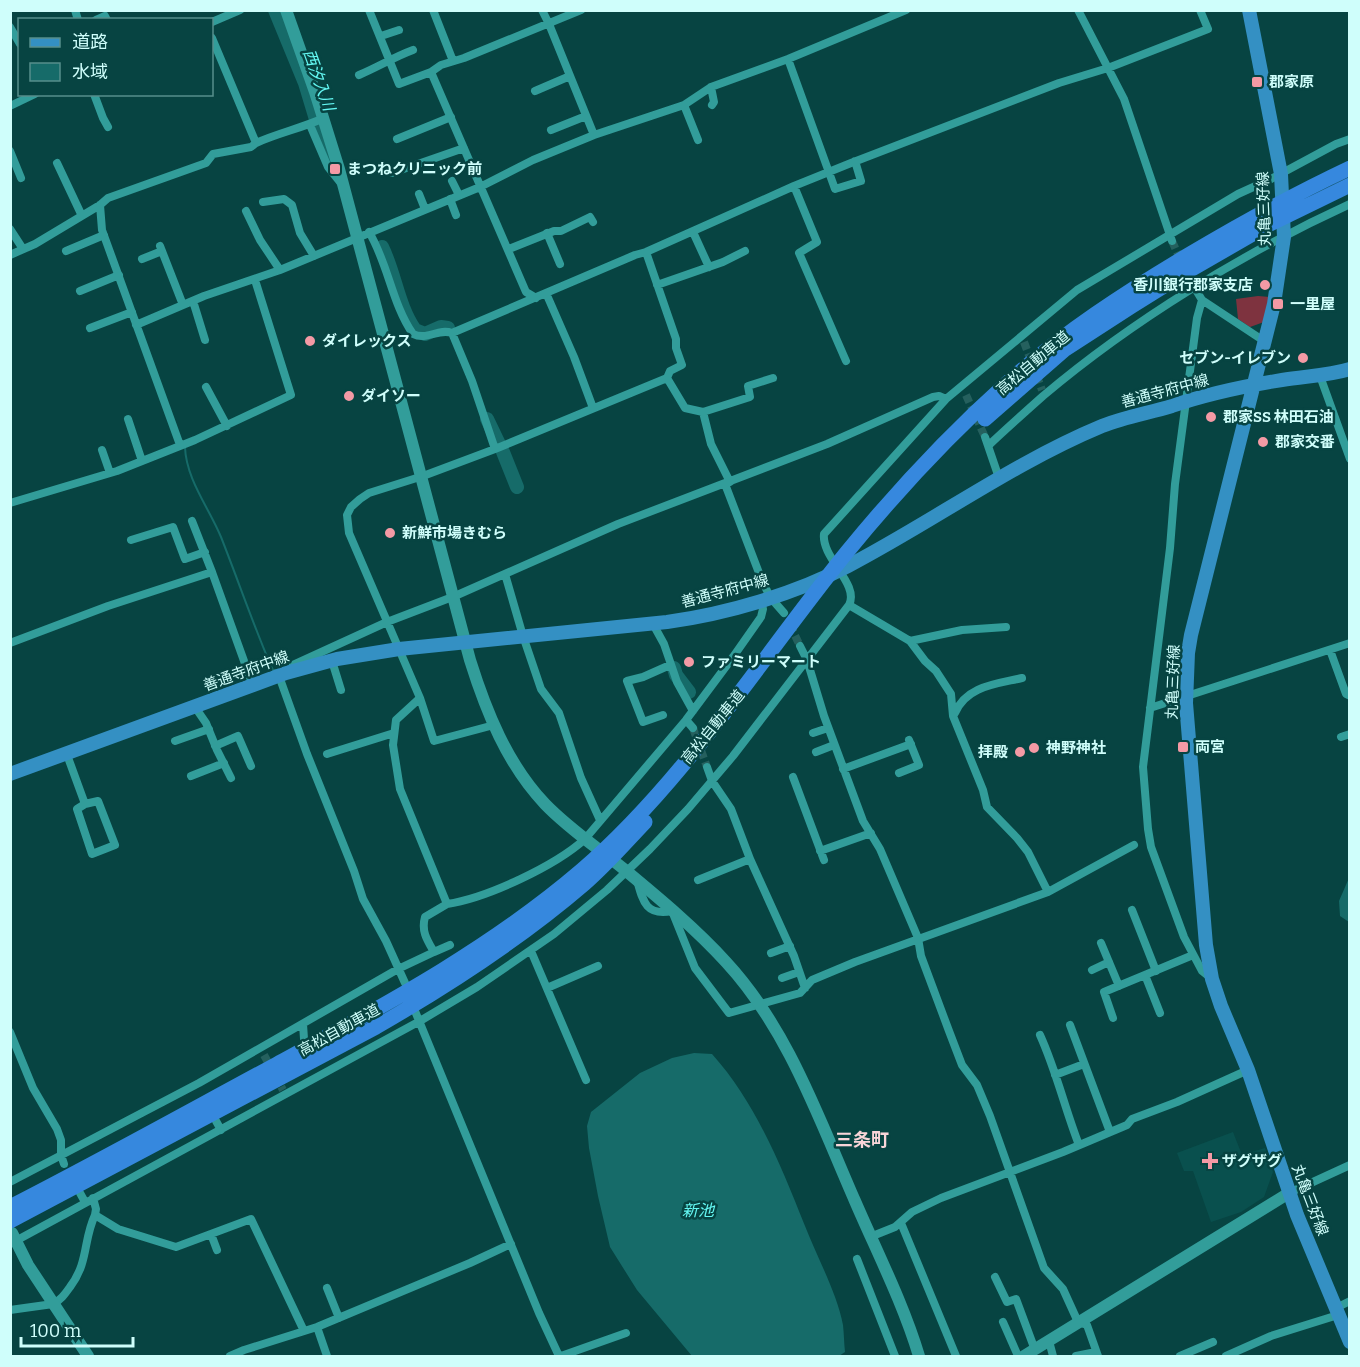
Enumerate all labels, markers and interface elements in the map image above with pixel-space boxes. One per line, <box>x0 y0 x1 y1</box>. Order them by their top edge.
legend <box>18 18 213 96</box>
text: 道路 <box>72 31 108 53</box>
water label: 西汐入川 <box>299 47 340 115</box>
text: 水域 <box>72 61 108 83</box>
place label: 郡家原 <box>1269 73 1314 91</box>
marker: 郡家原 <box>1250 75 1264 89</box>
place label: まつねクリニック前 <box>347 160 482 178</box>
marker: まつねクリニック前 <box>328 162 342 176</box>
street label: 丸亀三好線 <box>1254 171 1274 247</box>
place label: 香川銀行郡家支店 <box>1133 276 1253 294</box>
marker: 香川銀行郡家支店 <box>1258 278 1272 292</box>
place label: 一里屋 <box>1290 295 1335 313</box>
marker: 一里屋 <box>1271 297 1285 311</box>
street label: 高松自動車道 <box>993 327 1073 399</box>
place label: ダイレックス <box>322 332 412 350</box>
marker: ダイレックス <box>303 334 317 348</box>
place label: セブン-イレブン <box>1179 349 1291 367</box>
marker: セブン-イレブン <box>1296 351 1310 365</box>
street label: 善通寺府中線 <box>1119 371 1211 411</box>
place label: ダイソー <box>361 387 421 405</box>
marker: ダイソー <box>342 389 356 403</box>
place label: 郡家SS 林田石油 <box>1223 408 1334 426</box>
marker: 郡家SS 林田石油 <box>1204 410 1218 424</box>
place label: 郡家交番 <box>1275 433 1335 451</box>
marker: 郡家交番 <box>1256 435 1270 449</box>
place label: 新鮮市場きむら <box>402 524 507 542</box>
marker: 新鮮市場きむら <box>383 526 397 540</box>
street label: 善通寺府中線 <box>679 571 771 611</box>
street label: 丸亀三好線 <box>1163 644 1183 720</box>
street label: 善通寺府中線 <box>201 647 291 695</box>
place label: ファミリーマート <box>701 653 821 671</box>
marker: ファミリーマート <box>682 655 696 669</box>
street label: 高松自動車道 <box>678 686 748 768</box>
place label: 両宮 <box>1195 738 1225 756</box>
place label: 神野神社 <box>1045 739 1106 757</box>
marker: 両宮 <box>1176 740 1190 754</box>
marker: 神野神社 <box>1027 741 1041 755</box>
place label: 拝殿 <box>978 743 1008 761</box>
marker: 拝殿 <box>1013 745 1027 759</box>
street label: 高松自動車道 <box>295 1000 383 1060</box>
district label: 三条町 <box>835 1129 889 1151</box>
place label: ザグザグ <box>1222 1152 1282 1170</box>
marker: ザグザグ <box>1203 1154 1217 1168</box>
street label: 丸亀三好線 <box>1288 1162 1332 1238</box>
water label: 新池 <box>682 1201 716 1220</box>
scale bar <box>21 1310 134 1348</box>
text: 100 m <box>30 1320 81 1342</box>

